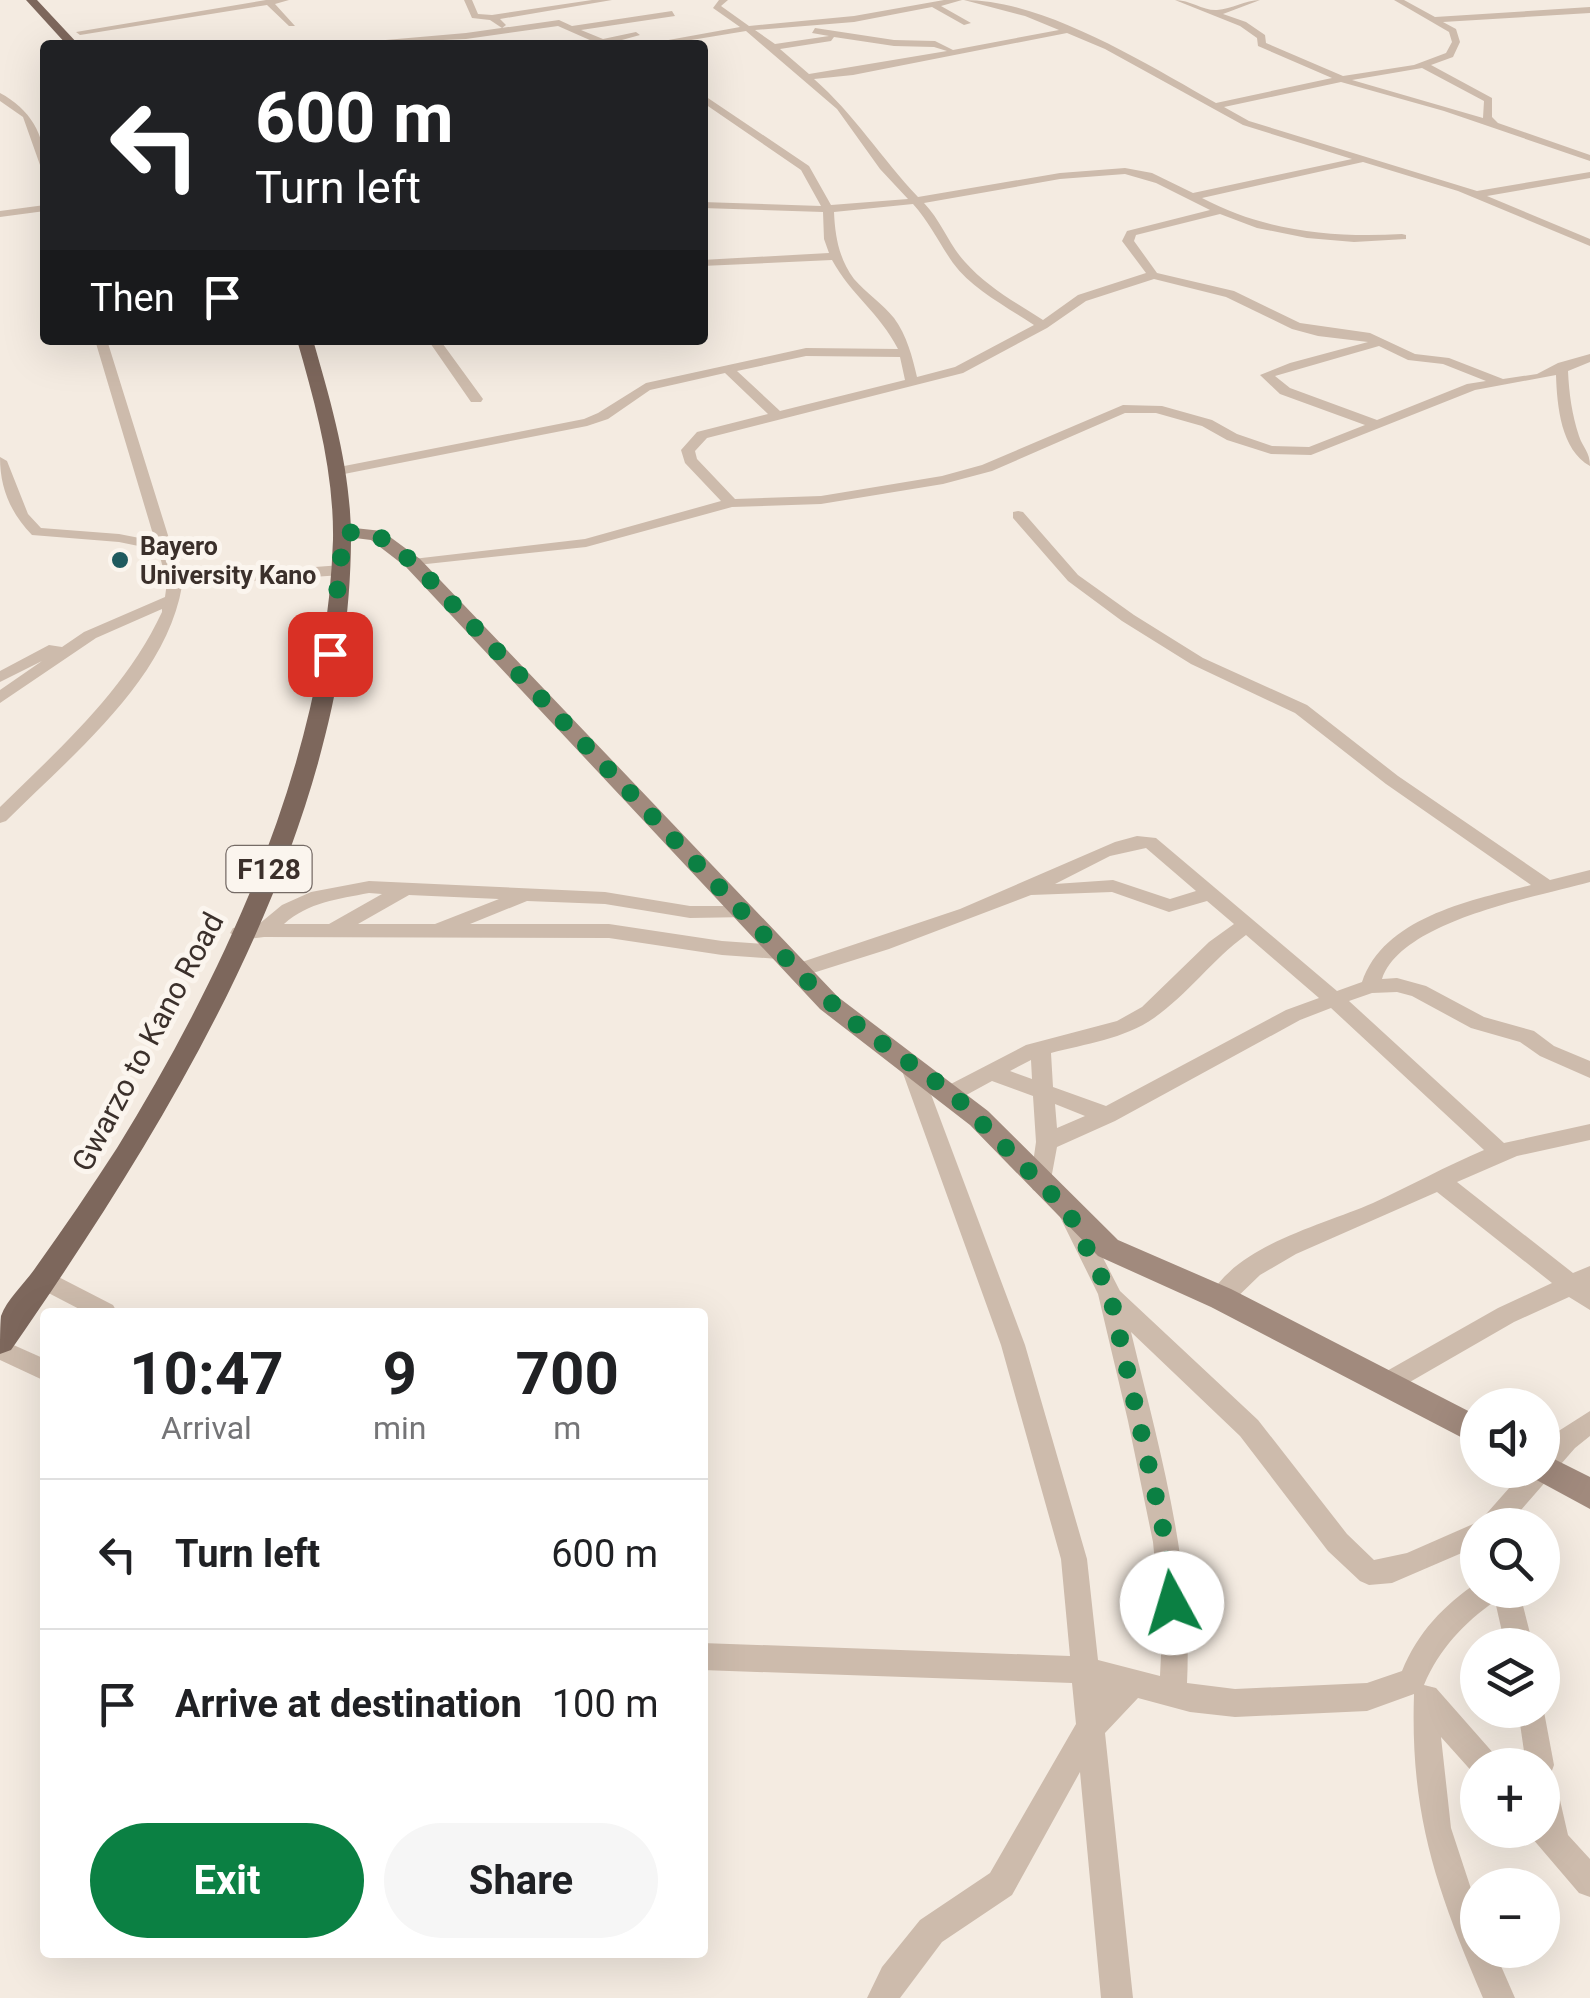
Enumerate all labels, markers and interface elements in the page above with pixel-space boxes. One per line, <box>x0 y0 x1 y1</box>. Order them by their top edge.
text: 600 m <box>255 77 454 159</box>
icon: left <box>90 80 220 210</box>
text: Turn left <box>255 161 421 214</box>
icon: arrive <box>195 270 250 325</box>
text: Then <box>90 276 175 320</box>
place label: Bayero University Kano <box>140 532 316 590</box>
marker: Bayero University Kano <box>109 549 131 571</box>
pin <box>288 612 373 697</box>
icon: arrive <box>303 627 358 682</box>
road number: F128 <box>226 846 312 892</box>
street label: Gwarzo to Kano Road <box>65 906 231 1177</box>
text: 10:47 <box>129 1338 284 1409</box>
text: 9 <box>382 1338 417 1409</box>
text: 700 <box>516 1338 619 1409</box>
map controls <box>1460 1388 1560 1968</box>
button: sound <box>1460 1388 1560 1488</box>
text: Arrival <box>161 1409 252 1447</box>
text: min <box>373 1409 426 1447</box>
text: m <box>553 1409 581 1447</box>
button: search <box>1460 1508 1560 1608</box>
icon: left <box>90 1527 145 1582</box>
text: Turn left <box>175 1532 320 1576</box>
text: 600 m <box>551 1532 658 1576</box>
position arrow <box>1120 1551 1224 1655</box>
button: layers <box>1460 1628 1560 1728</box>
icon: arrive <box>90 1677 145 1732</box>
text: Arrive at destination <box>175 1682 522 1726</box>
text: 100 m <box>552 1682 659 1726</box>
button: + <box>1460 1748 1560 1848</box>
button: Exit <box>90 1823 364 1938</box>
button: Share <box>384 1823 658 1938</box>
button: − <box>1460 1868 1560 1968</box>

